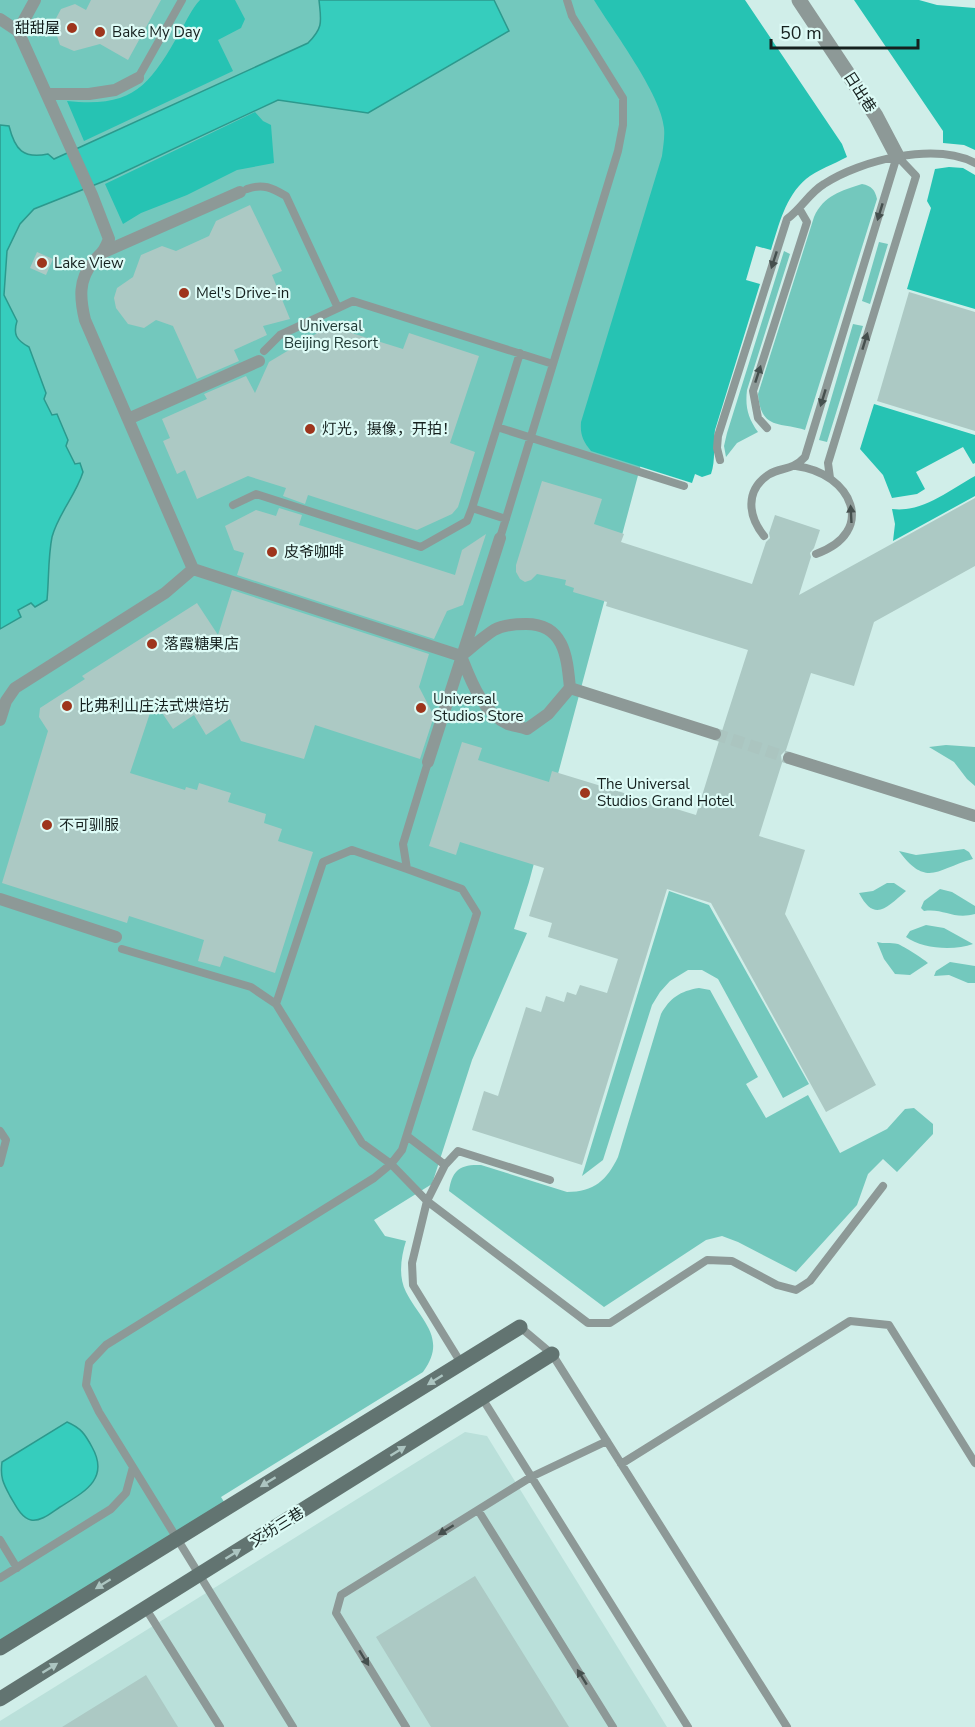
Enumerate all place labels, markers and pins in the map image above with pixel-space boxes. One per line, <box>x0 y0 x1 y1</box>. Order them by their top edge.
place label: 甜甜屋 <box>15 18 60 38</box>
marker: 甜甜屋 <box>65 21 79 35</box>
place label: Bake My Day <box>112 22 201 42</box>
marker: Bake My Day <box>93 25 107 39</box>
place label: Lake View <box>54 253 124 273</box>
marker: Lake View <box>35 256 49 270</box>
place label: Mel's Drive-in <box>196 283 289 303</box>
marker: Mel's Drive-in <box>177 286 191 300</box>
place label: 灯光，摄像，开拍！ <box>322 419 457 439</box>
marker: 灯光，摄像，开拍！ <box>303 422 317 436</box>
place label: 皮爷咖啡 <box>284 542 344 562</box>
marker: 皮爷咖啡 <box>265 545 279 559</box>
place label: 落霞糖果店 <box>164 634 239 654</box>
marker: 落霞糖果店 <box>145 637 159 651</box>
place label: Universal Studios Store <box>433 689 523 726</box>
place label: 比弗利山庄法式烘焙坊 <box>79 696 229 716</box>
marker: 比弗利山庄法式烘焙坊 <box>60 699 74 713</box>
marker: Universal Studios Store <box>414 701 428 715</box>
place label: The Universal Studios Grand Hotel <box>597 774 735 811</box>
marker: The Universal Studios Grand Hotel <box>578 786 592 800</box>
place label: 不可驯服 <box>59 815 119 835</box>
marker: 不可驯服 <box>40 818 54 832</box>

